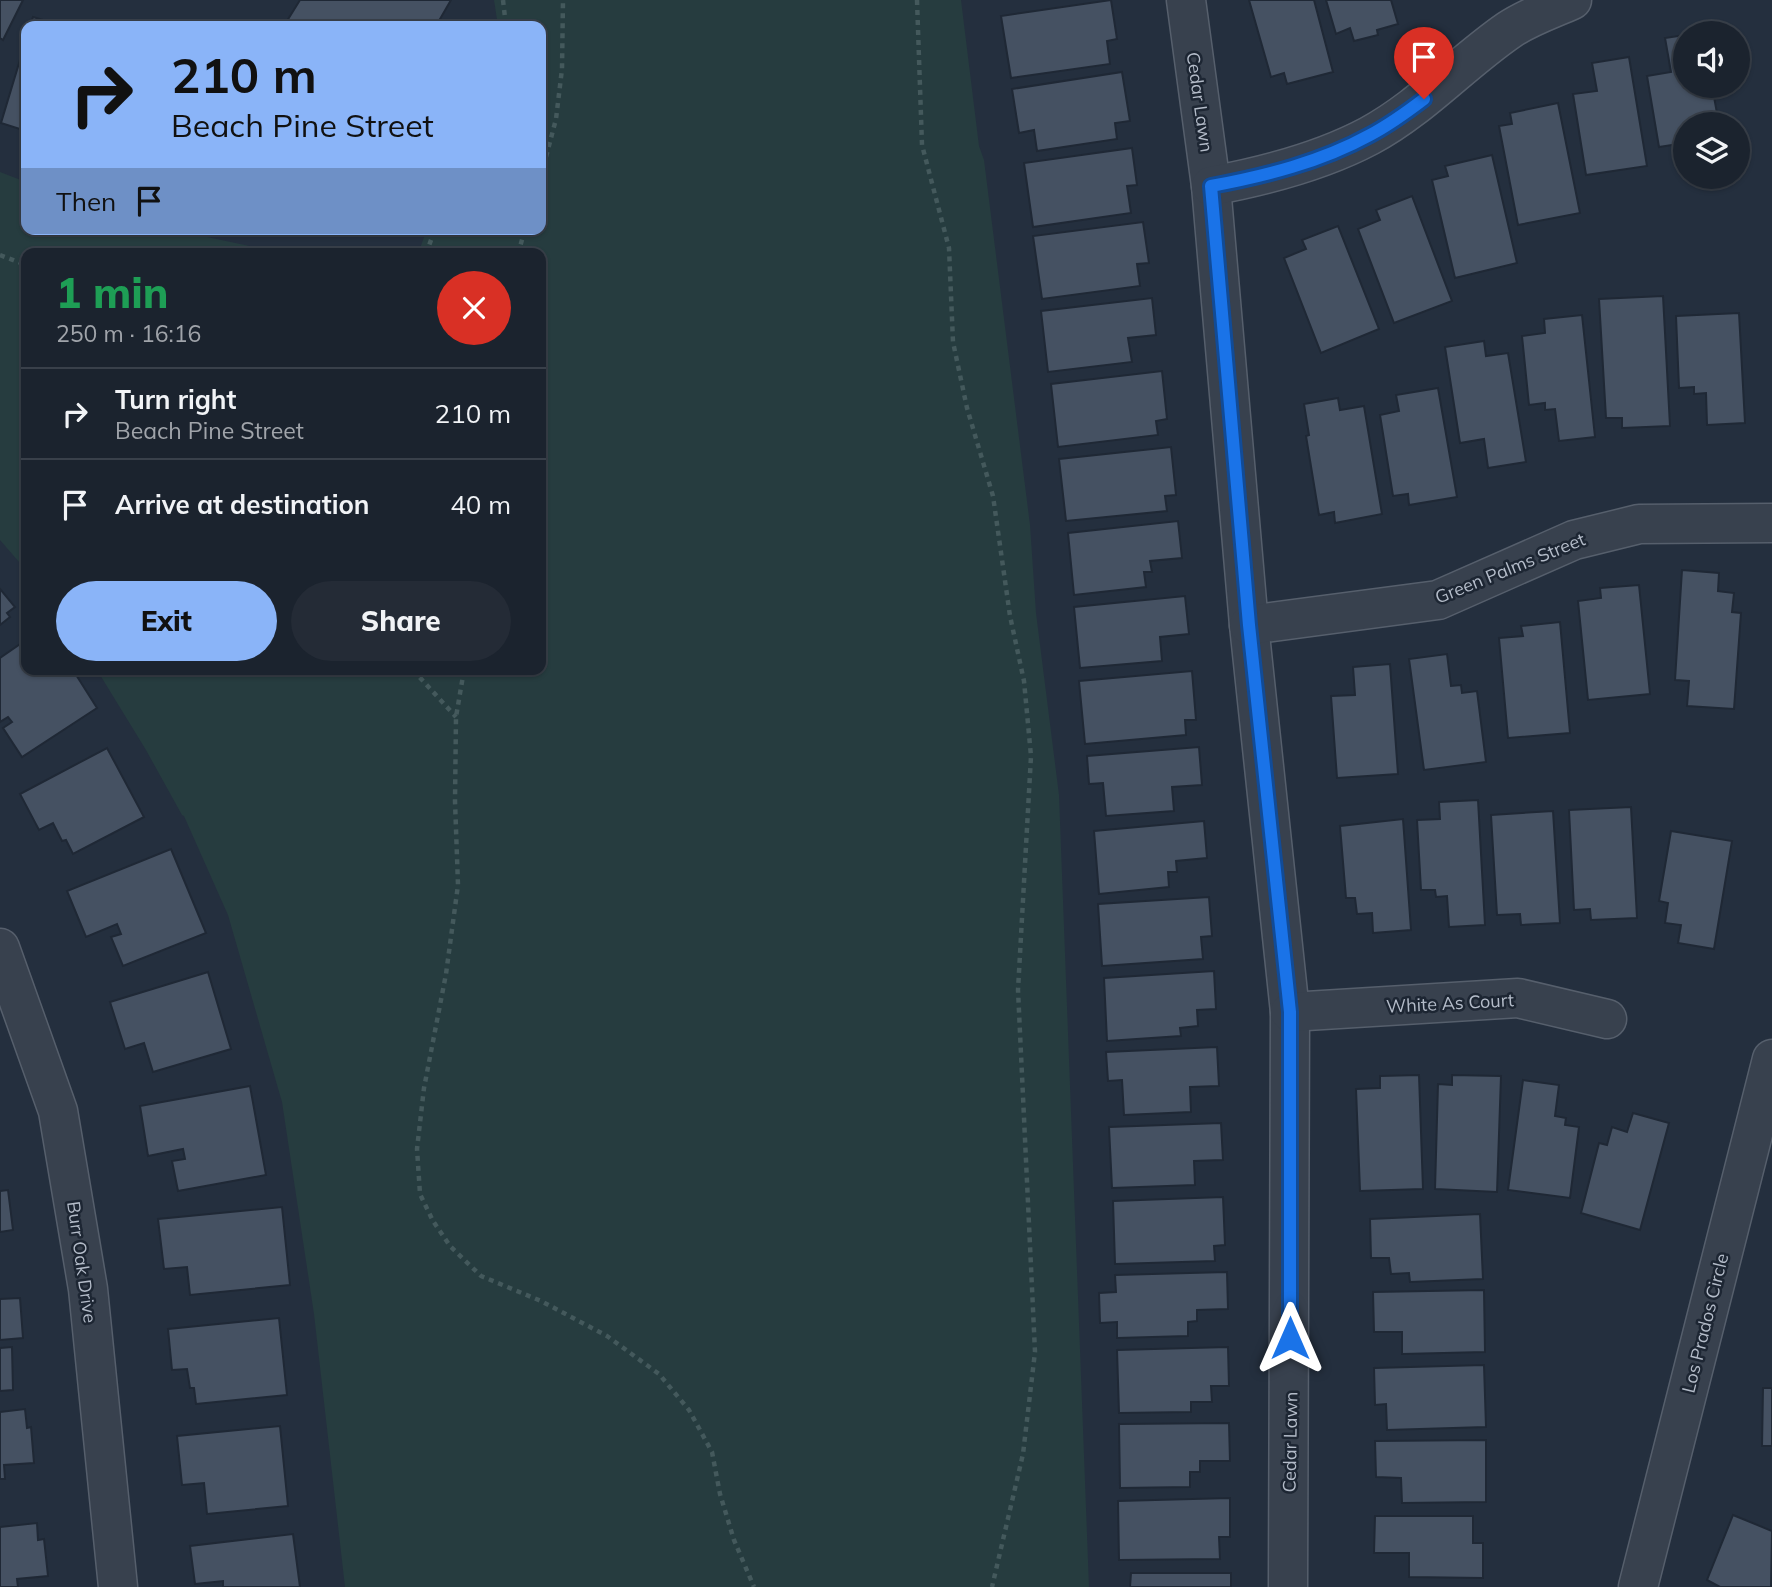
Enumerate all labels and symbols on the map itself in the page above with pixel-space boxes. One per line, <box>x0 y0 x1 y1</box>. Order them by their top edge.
pin <box>1394 27 1454 99</box>
street label: Cedar Lawn <box>1182 50 1218 154</box>
street label: Green Palms Street <box>1432 527 1588 609</box>
street label: White As Court <box>1386 988 1514 1018</box>
street label: Burr Oak Drive <box>62 1200 102 1324</box>
street label: Los Prados Circle <box>1677 1251 1733 1395</box>
position arrow <box>1253 1301 1327 1375</box>
street label: Cedar Lawn <box>1278 1391 1302 1493</box>

